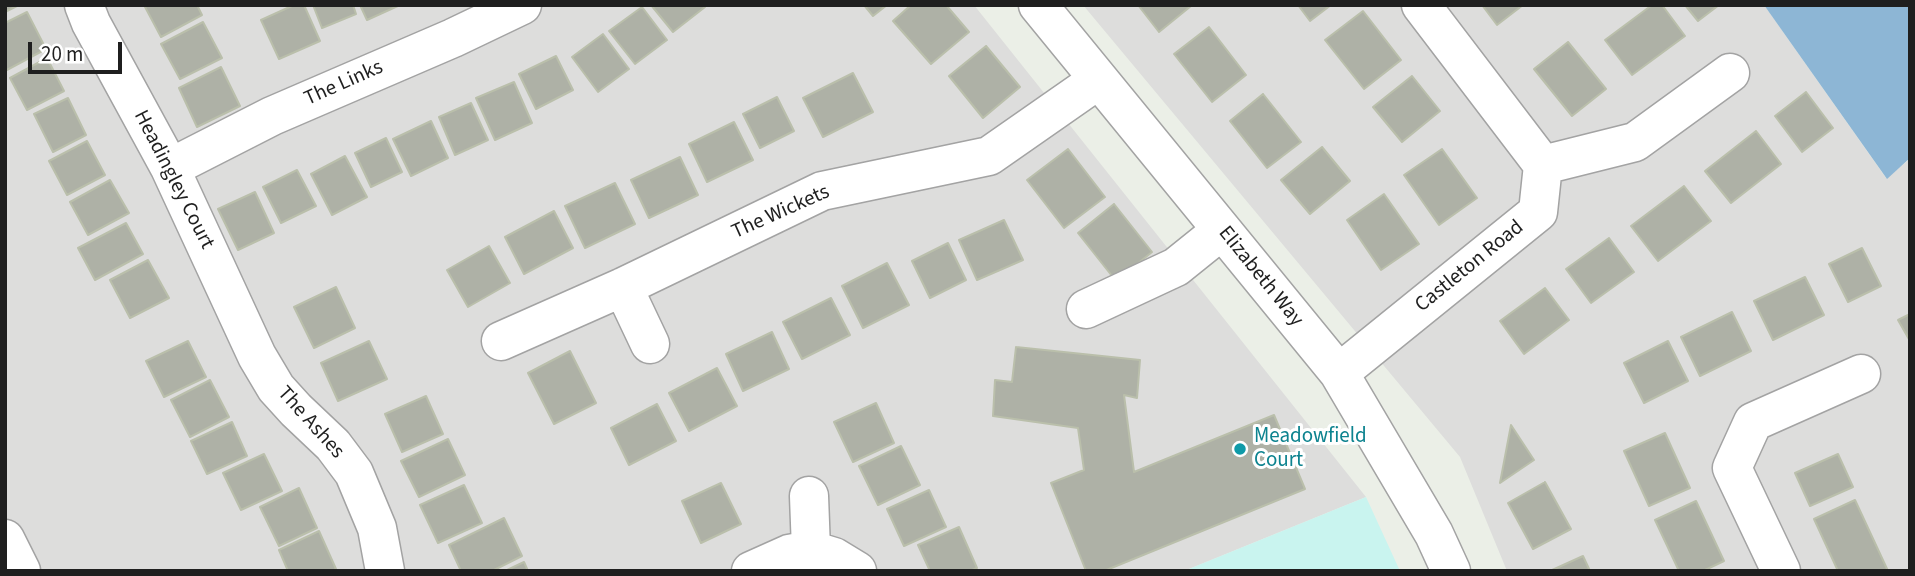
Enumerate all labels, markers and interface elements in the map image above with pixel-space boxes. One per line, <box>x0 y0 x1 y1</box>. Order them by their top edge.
scale bar <box>32 28 126 72</box>
text: 20 m <box>41 39 83 69</box>
street label: The Links <box>301 56 387 112</box>
street label: Headingley Court <box>127 106 219 254</box>
street label: The Wickets <box>728 180 834 246</box>
street label: Castleton Road <box>1411 215 1529 319</box>
street label: Elizabeth Way <box>1212 222 1308 332</box>
street label: The Ashes <box>271 382 349 464</box>
place label: Meadowfield Court <box>1254 424 1367 474</box>
marker: Meadowfield Court <box>1232 441 1248 457</box>

